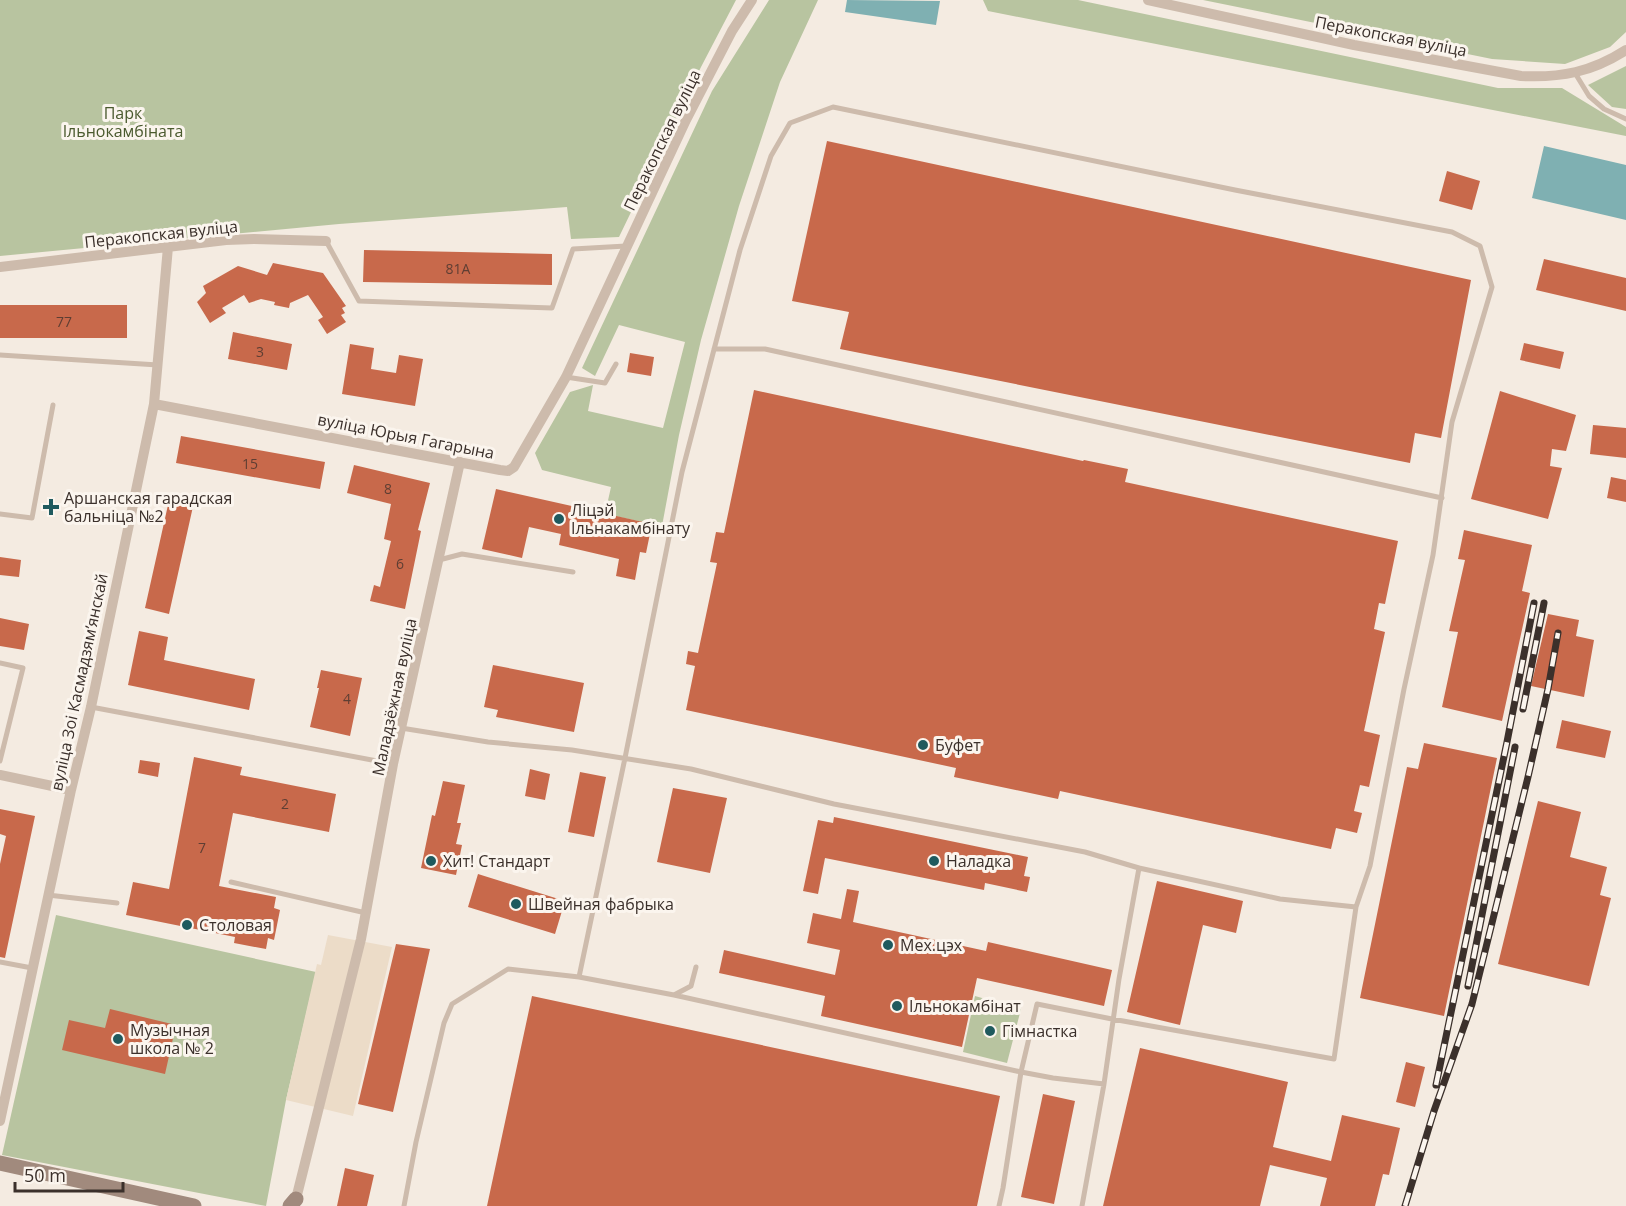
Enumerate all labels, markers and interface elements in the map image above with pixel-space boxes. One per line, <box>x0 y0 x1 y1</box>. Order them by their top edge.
street label: Перакопская вуліца <box>1313 10 1469 62</box>
street label: Перакопская вуліца <box>618 66 706 214</box>
park label: Парк Ільнокамбіната <box>63 102 183 142</box>
street label: Перакопская вуліца <box>83 215 239 253</box>
house number: 81А <box>446 259 471 278</box>
house number: 77 <box>56 312 72 331</box>
house number: 3 <box>256 342 264 361</box>
street label: вуліца Юрыя Гагарына <box>316 408 496 464</box>
house number: 15 <box>242 454 258 473</box>
house number: 8 <box>384 479 392 498</box>
place label: Аршанская гарадская бальніца №2 <box>64 487 232 527</box>
marker: Аршанская гарадская бальніца №2 <box>42 498 60 516</box>
place label: Ліцэй Ільнакамбінату <box>571 499 691 539</box>
marker: Ліцэй Ільнакамбінату <box>552 512 566 526</box>
house number: 6 <box>396 554 404 573</box>
street label: вуліца Зоі Касмадзямʼянскай <box>45 571 113 793</box>
street label: Маладзёжная вуліца <box>367 616 421 778</box>
house number: 4 <box>343 689 351 708</box>
place label: Буфет <box>935 734 981 756</box>
marker: Буфет <box>916 738 930 752</box>
house number: 2 <box>281 794 289 813</box>
house number: 7 <box>198 838 206 857</box>
place label: Хит! Стандарт <box>443 850 551 872</box>
place label: Наладка <box>946 850 1011 872</box>
marker: Хит! Стандарт <box>424 854 438 868</box>
marker: Наладка <box>927 854 941 868</box>
place label: Швейная фабрыка <box>528 893 674 915</box>
marker: Швейная фабрыка <box>509 897 523 911</box>
place label: Столовая <box>199 914 272 936</box>
marker: Столовая <box>180 918 194 932</box>
place label: Мех.цэх <box>900 934 963 956</box>
marker: Мех.цэх <box>881 938 895 952</box>
place label: Ільнокамбінат <box>909 995 1021 1017</box>
marker: Ільнокамбінат <box>890 999 904 1013</box>
place label: Музычная школа № 2 <box>130 1019 214 1059</box>
place label: Гімнастка <box>1002 1020 1077 1042</box>
marker: Гімнастка <box>983 1024 997 1038</box>
marker: Музычная школа № 2 <box>111 1032 125 1046</box>
scale bar <box>15 1155 123 1193</box>
text: 50 m <box>24 1163 66 1187</box>

